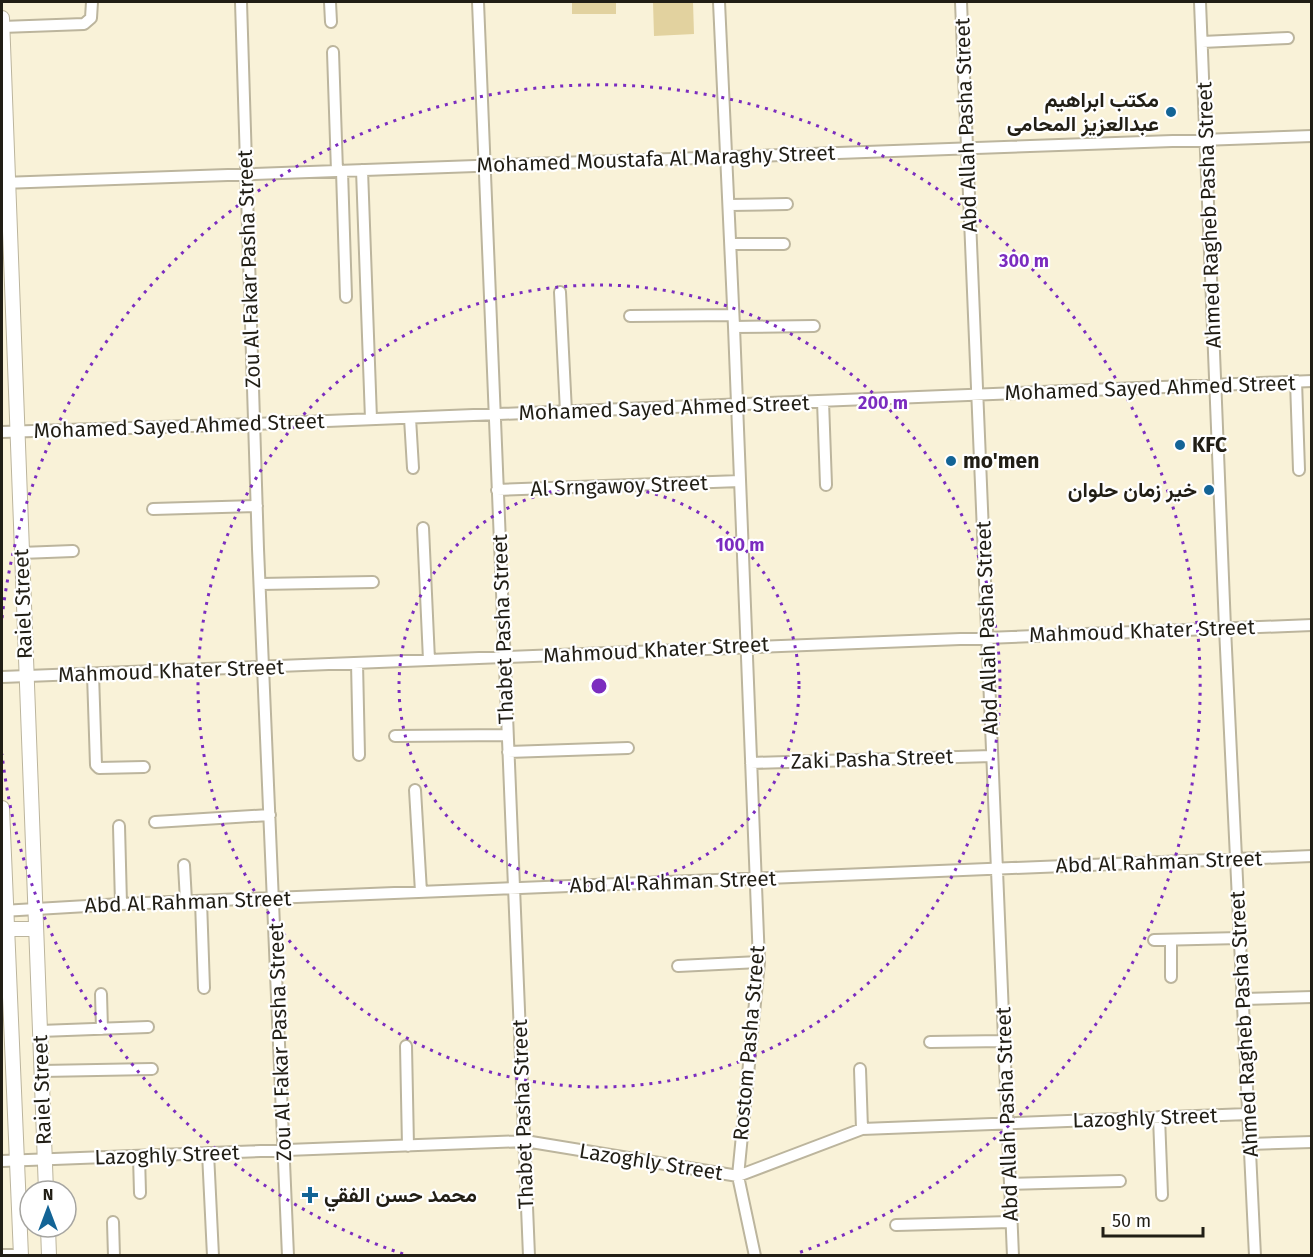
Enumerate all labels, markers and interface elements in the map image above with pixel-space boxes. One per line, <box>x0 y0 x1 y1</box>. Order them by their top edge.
street label: Abd Allah Pasha Street <box>949 17 983 233</box>
street label: Ahmed Ragheb Pasha Street <box>1191 81 1227 349</box>
place label: مكتب ابراهيم عبدالعزيز المحامى <box>1007 87 1159 137</box>
marker: مكتب ابراهيم عبدالعزيز المحامى <box>1164 105 1178 119</box>
street label: Mohamed Moustafa Al Maraghy Street <box>476 140 836 178</box>
street label: Zou Al Fakar Pasha Street <box>232 149 266 389</box>
text: 300 m <box>998 250 1049 272</box>
street label: Mohamed Sayed Ahmed Street <box>1004 370 1296 406</box>
street label: Mohamed Sayed Ahmed Street <box>518 390 810 426</box>
text: 200 m <box>858 392 908 414</box>
street label: Mohamed Sayed Ahmed Street <box>33 408 325 444</box>
place label: KFC <box>1192 432 1227 458</box>
marker: KFC <box>1173 438 1187 452</box>
place label: mo'men <box>963 448 1039 474</box>
marker: mo'men <box>944 454 958 468</box>
street label: Al Srngawoy Street <box>530 470 709 502</box>
place label: خير زمان حلوان <box>1068 477 1197 503</box>
marker: خير زمان حلوان <box>1202 483 1216 497</box>
street label: Abd Allah Pasha Street <box>970 520 1004 736</box>
street label: Thabet Pasha Street <box>487 533 519 724</box>
text: 100 m <box>716 534 764 556</box>
street label: Raiel Street <box>8 548 38 659</box>
street label: Mahmoud Khater Street <box>1029 614 1256 648</box>
street label: Mahmoud Khater Street <box>542 631 770 669</box>
street label: Mahmoud Khater Street <box>58 654 285 688</box>
centre of rings <box>589 676 609 696</box>
street label: Zaki Pasha Street <box>790 743 954 775</box>
street label: Abd Al Rahman Street <box>1055 845 1263 879</box>
street label: Abd Al Rahman Street <box>569 865 777 899</box>
street label: Abd Al Rahman Street <box>84 885 292 919</box>
street label: Ahmed Ragheb Pasha Street <box>1224 890 1264 1158</box>
street label: Zou Al Fakar Pasha Street <box>263 922 297 1162</box>
street label: Rostom Pasha Street <box>728 944 771 1142</box>
street label: Abd Allah Pasha Street <box>990 1006 1024 1222</box>
street label: Thabet Pasha Street <box>507 1018 539 1209</box>
street label: Raiel Street <box>27 1034 57 1145</box>
street label: Lazoghly Street <box>1072 1102 1218 1134</box>
street label: Lazoghly Street <box>577 1138 725 1186</box>
street label: Lazoghly Street <box>94 1139 240 1171</box>
north arrow <box>18 1179 78 1239</box>
place label: محمد حسن الفقي <box>324 1182 477 1212</box>
text: N <box>43 1185 53 1204</box>
marker: محمد حسن الفقي <box>301 1186 319 1204</box>
scale bar <box>1103 1200 1204 1238</box>
text: 50 m <box>1112 1210 1151 1232</box>

